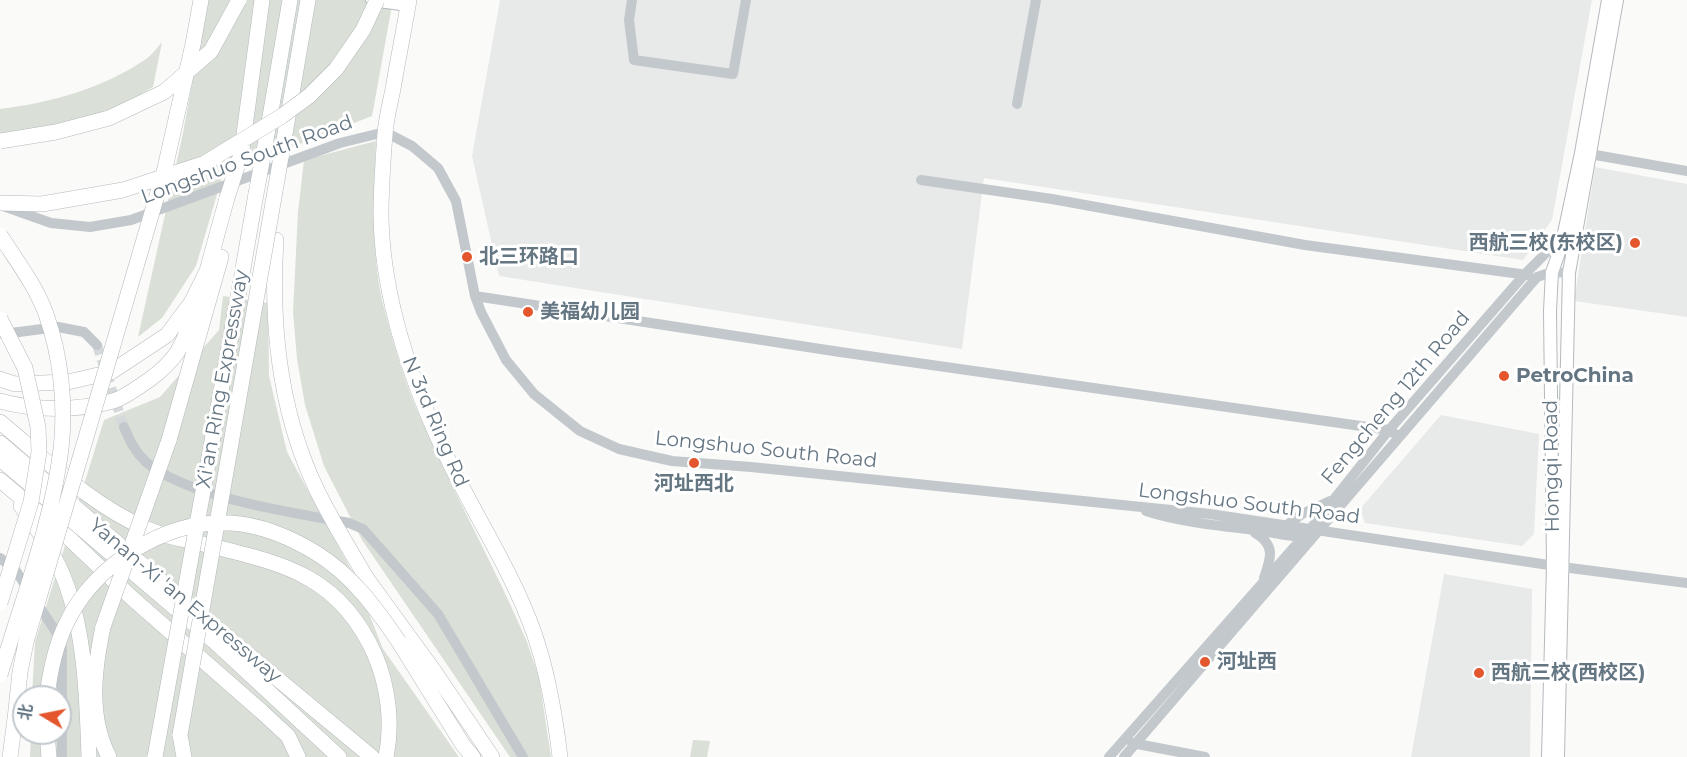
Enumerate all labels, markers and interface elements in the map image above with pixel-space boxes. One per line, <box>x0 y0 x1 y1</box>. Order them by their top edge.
street label: Longshuo South Road <box>138 111 356 209</box>
place label: 西航三校(东校区) <box>1469 231 1623 255</box>
marker: 西航三校(东校区) <box>1628 236 1642 250</box>
place label: 北三环路口 <box>479 245 579 269</box>
marker: 北三环路口 <box>460 250 474 264</box>
street label: Xi'an Ring Expressway <box>192 268 254 490</box>
place label: 美福幼儿园 <box>540 300 640 324</box>
marker: 美福幼儿园 <box>521 305 535 319</box>
street label: Fengcheng 12th Road <box>1317 307 1475 489</box>
street label: N 3rd Ring Rd <box>397 353 473 491</box>
place label: PetroChina <box>1516 364 1634 388</box>
marker: PetroChina <box>1497 369 1511 383</box>
street label: Hongqi Road <box>1539 400 1565 532</box>
street label: Longshuo South Road <box>654 426 878 474</box>
marker: 河址西北 <box>687 456 701 470</box>
place label: 河址西北 <box>654 472 734 496</box>
street label: Longshuo South Road <box>1137 478 1361 530</box>
street label: Yanan-Xi 'an Expressway <box>84 514 286 688</box>
place label: 河址西 <box>1217 650 1277 674</box>
marker: 河址西 <box>1198 655 1212 669</box>
place label: 西航三校(西校区) <box>1491 661 1645 685</box>
marker: 西航三校(西校区) <box>1472 666 1486 680</box>
north arrow <box>12 685 72 745</box>
text: 北 <box>15 703 36 722</box>

